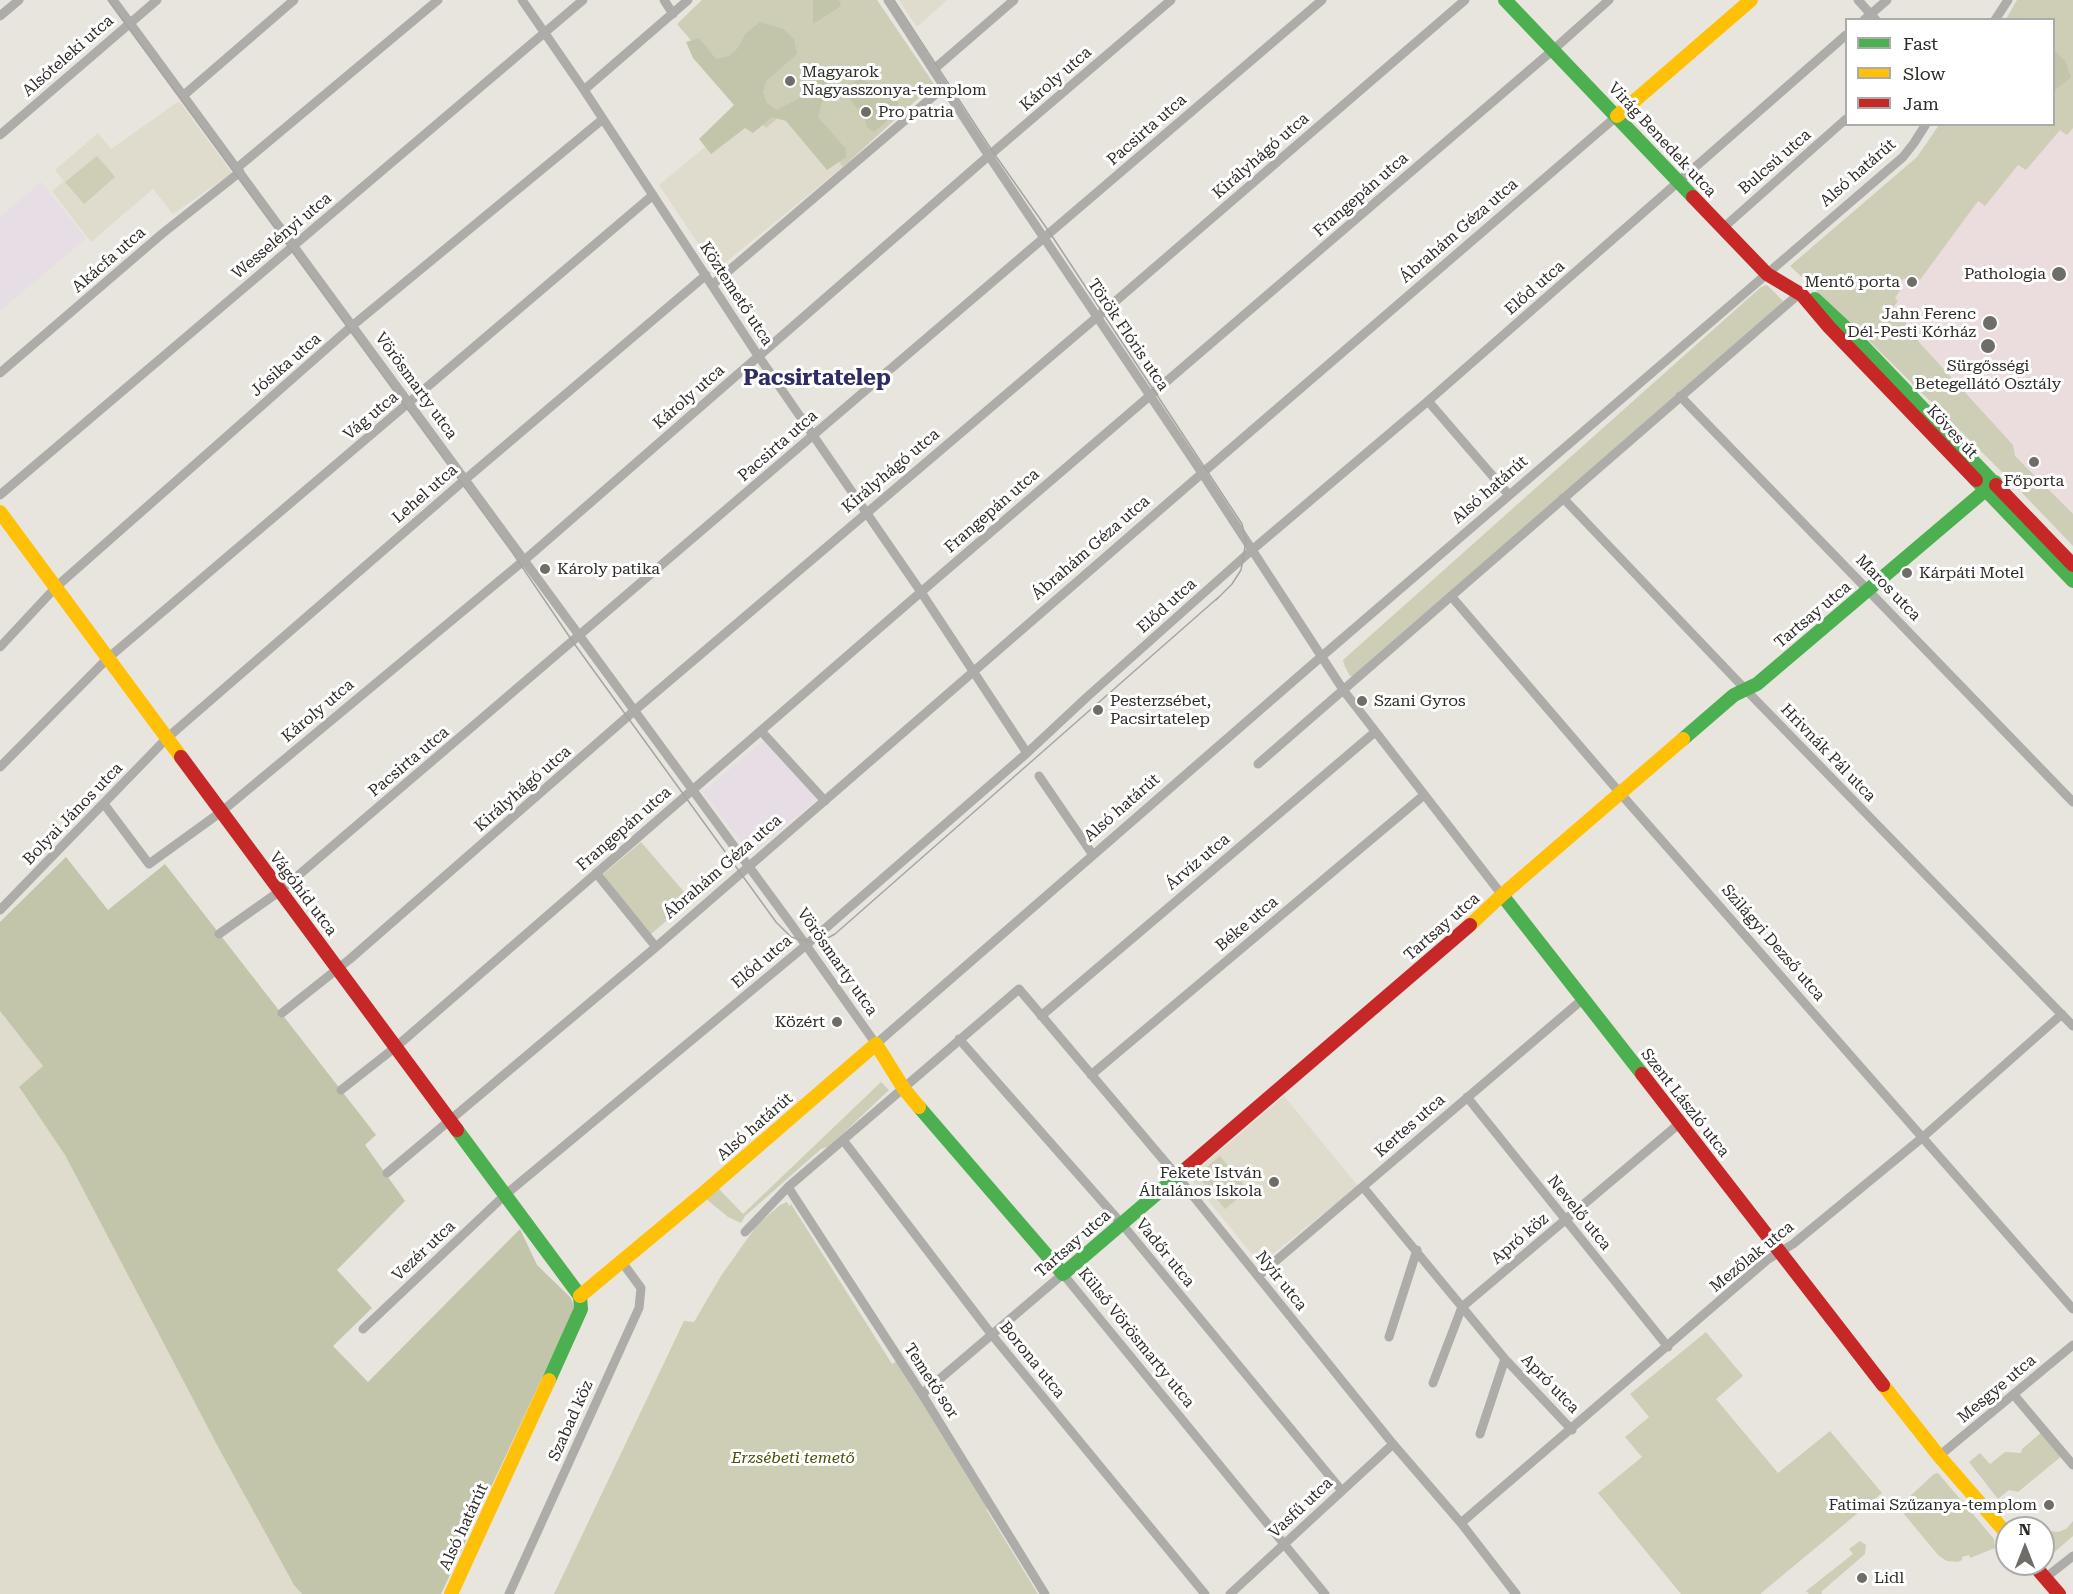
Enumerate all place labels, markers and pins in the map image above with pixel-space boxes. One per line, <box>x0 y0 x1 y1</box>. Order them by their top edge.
place label: Magyarok Nagyasszonya-templom <box>802 62 987 100</box>
marker: Magyarok Nagyasszonya-templom <box>783 74 797 88</box>
place label: Pro patria <box>878 102 954 122</box>
marker: Pro patria <box>859 105 873 119</box>
place label: Pathologia <box>1964 264 2046 284</box>
marker: Pathologia <box>2050 265 2068 283</box>
place label: Mentő porta <box>1804 272 1900 292</box>
marker: Mentő porta <box>1905 275 1919 289</box>
place label: Jahn Ferenc Dél-Pesti Kórház <box>1847 304 1976 342</box>
marker: Jahn Ferenc Dél-Pesti Kórház <box>1981 314 1999 332</box>
marker: Sürgősségi Betegellátó Osztály <box>1979 337 1997 355</box>
place label: Sürgősségi Betegellátó Osztály <box>1915 356 2061 394</box>
marker: Főporta <box>2027 455 2041 469</box>
place label: Főporta <box>2004 471 2064 491</box>
place label: Károly patika <box>557 559 660 579</box>
marker: Károly patika <box>538 562 552 576</box>
place label: Kárpáti Motel <box>1919 563 2024 583</box>
marker: Kárpáti Motel <box>1900 566 1914 580</box>
place label: Pesterzsébet, Pacsirtatelep <box>1110 691 1211 729</box>
place label: Szani Gyros <box>1374 691 1466 711</box>
marker: Szani Gyros <box>1355 694 1369 708</box>
marker: Pesterzsébet, Pacsirtatelep <box>1091 703 1105 717</box>
place label: Közért <box>775 1012 825 1032</box>
marker: Közért <box>830 1015 844 1029</box>
place label: Fekete István Általános Iskola <box>1139 1163 1262 1201</box>
marker: Fekete István Általános Iskola <box>1267 1175 1281 1189</box>
place label: Fatimai Szűzanya-templom <box>1829 1495 2037 1515</box>
marker: Fatimai Szűzanya-templom <box>2042 1498 2056 1512</box>
place label: Lidl <box>1874 1568 1904 1588</box>
marker: Lidl <box>1855 1571 1869 1585</box>

